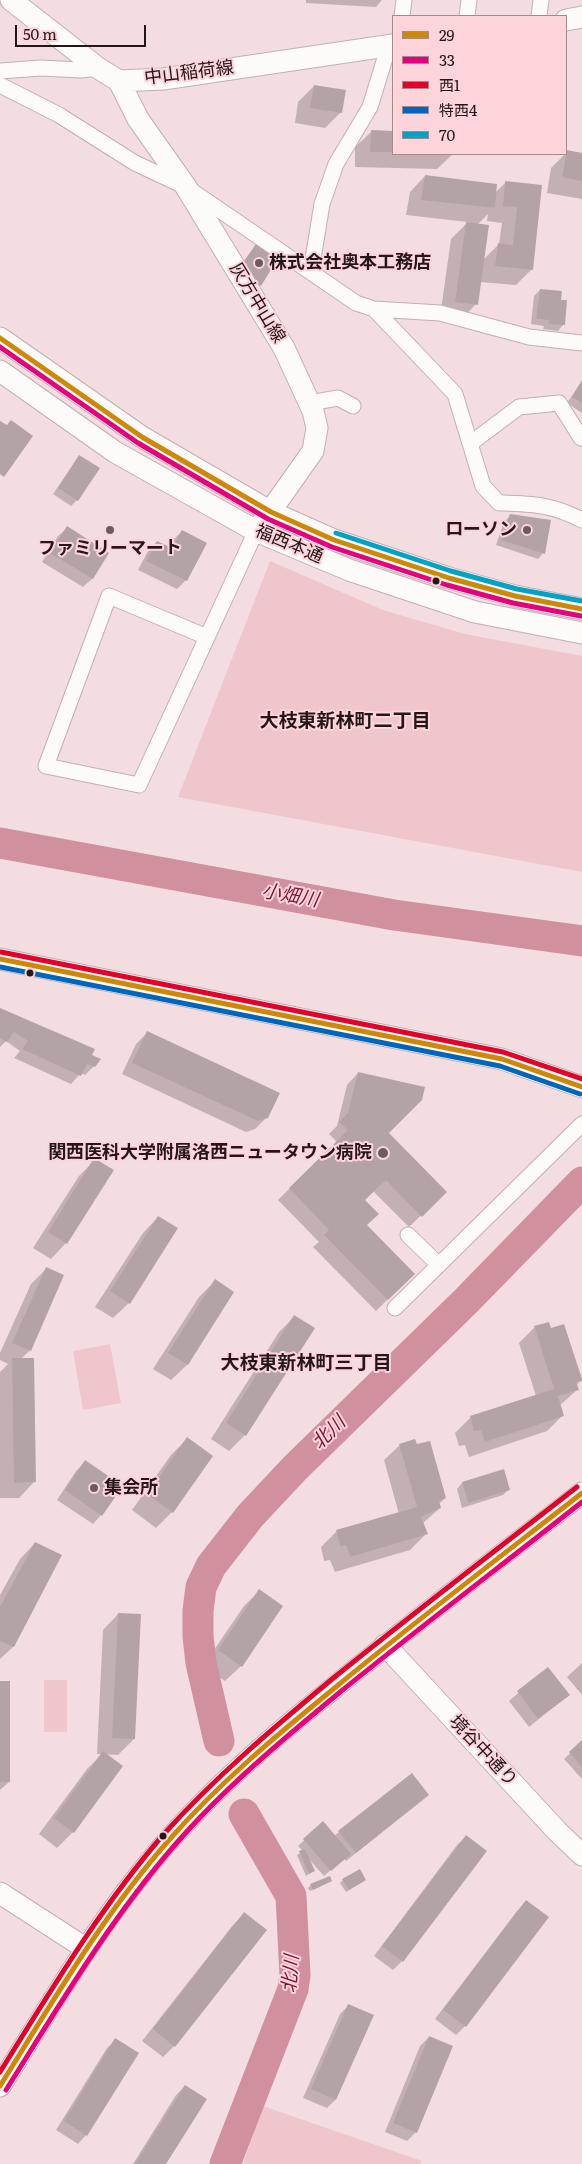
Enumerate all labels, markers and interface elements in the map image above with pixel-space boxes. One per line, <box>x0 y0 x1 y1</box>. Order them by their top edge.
scale bar <box>18 15 149 47</box>
legend <box>392 15 567 155</box>
text: 50 m <box>23 22 57 45</box>
text: 29 <box>439 23 454 46</box>
text: 33 <box>439 48 455 71</box>
street label: 中山稲荷線 <box>143 57 235 89</box>
text: 西1 <box>439 73 460 96</box>
text: 特西4 <box>439 98 477 121</box>
text: 70 <box>439 123 455 146</box>
place label: 株式会社奥本工務店 <box>269 252 431 274</box>
marker: 株式会社奥本工務店 <box>253 257 265 269</box>
street label: 灰方中山線 <box>225 259 289 347</box>
place label: ローソン <box>445 519 517 541</box>
street label: 福西本通 <box>252 520 326 568</box>
marker: ファミリーマート <box>104 524 116 536</box>
marker: ローソン <box>521 524 533 536</box>
place label: ファミリーマート <box>38 538 182 560</box>
unlabelled marker <box>431 576 441 586</box>
district label: 大枝東新林町二丁目 <box>260 710 430 732</box>
water label: 小畑川 <box>260 880 320 912</box>
unlabelled marker <box>25 968 35 978</box>
place label: 関西医科大学附属洛西ニュータウン病院 <box>48 1142 372 1164</box>
marker: 関西医科大学附属洛西ニュータウン病院 <box>376 1146 390 1160</box>
district label: 大枝東新林町三丁目 <box>221 1352 391 1374</box>
water label: 北川 <box>308 1412 350 1454</box>
place label: 集会所 <box>104 1477 158 1499</box>
marker: 集会所 <box>88 1482 100 1494</box>
street label: 境谷中通り <box>444 1711 522 1791</box>
unlabelled marker <box>158 1831 168 1841</box>
water label: 北川 <box>278 1954 304 1994</box>

